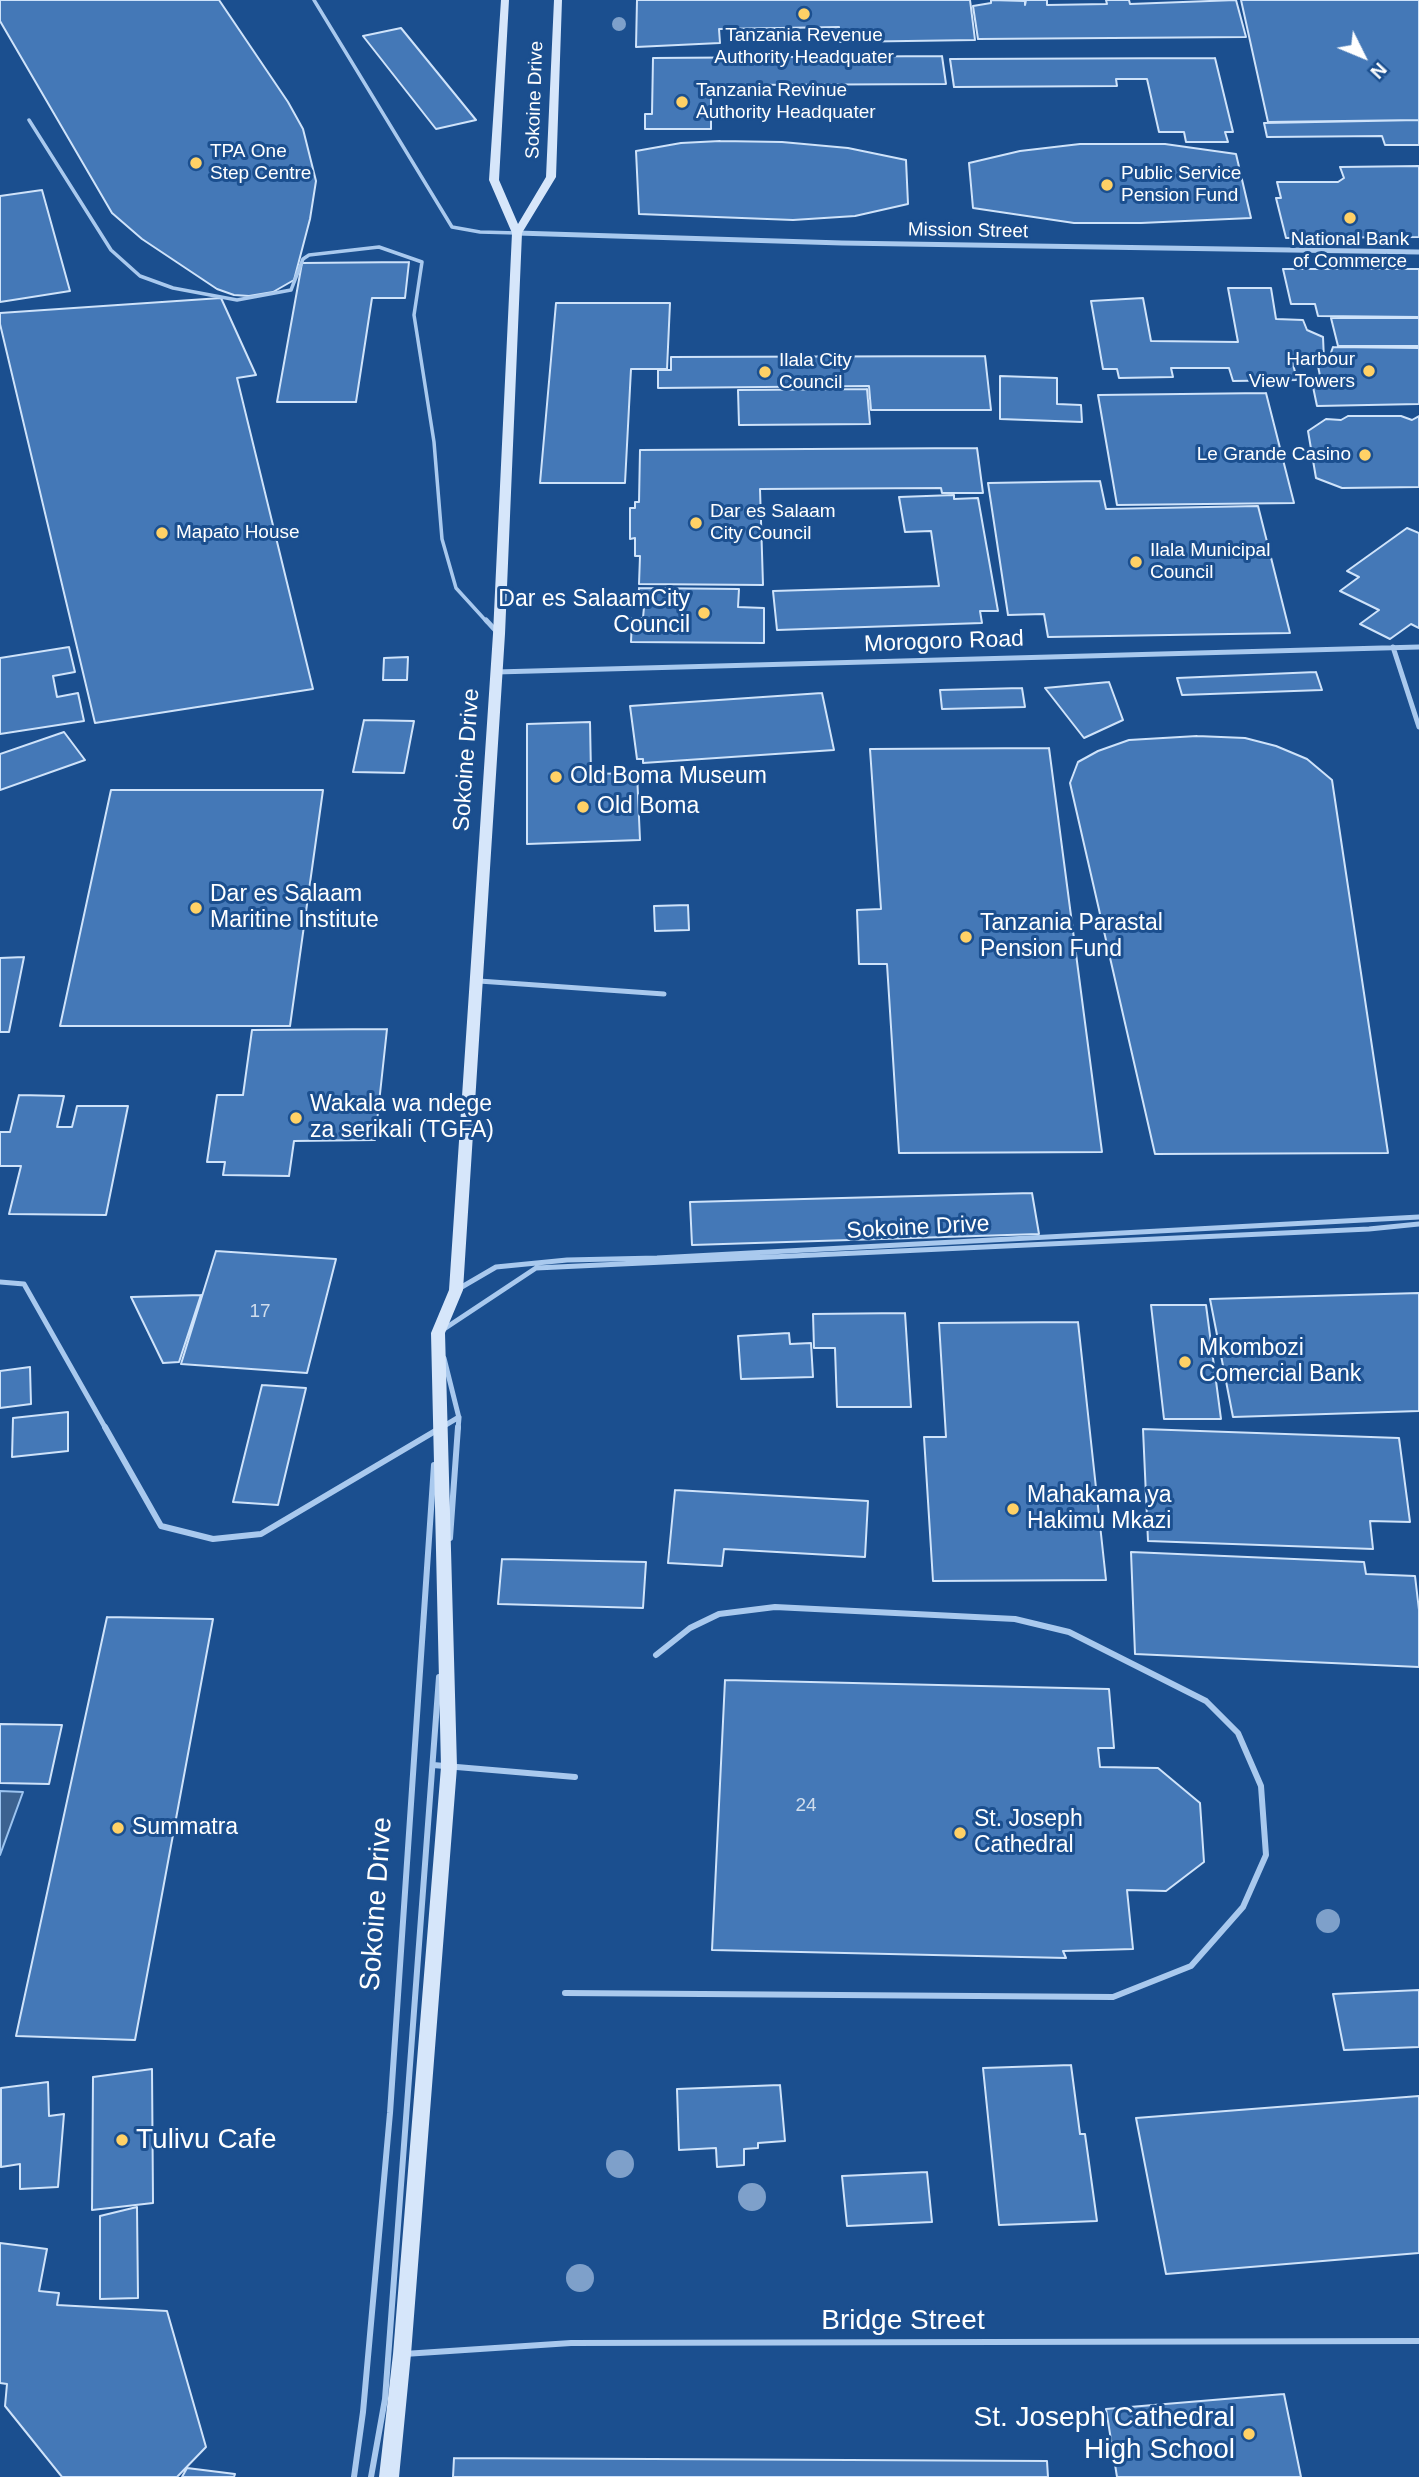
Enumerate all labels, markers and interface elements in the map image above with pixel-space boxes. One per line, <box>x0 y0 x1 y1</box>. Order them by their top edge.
marker: Tanzania Revenue Authority Headquater <box>796 6 812 22</box>
north arrow <box>1328 21 1398 91</box>
place label: Tanzania Revenue Authority Headquater <box>714 25 894 69</box>
street label: Sokoine Drive <box>522 40 548 160</box>
text: N <box>1366 58 1391 83</box>
place label: Tanzania Revinue Authority Headquater <box>696 80 876 124</box>
marker: Tanzania Revinue Authority Headquater <box>674 94 690 110</box>
place label: TPA One Step Centre <box>210 141 311 185</box>
marker: TPA One Step Centre <box>188 155 204 171</box>
place label: Public Service Pension Fund <box>1121 163 1241 207</box>
marker: Public Service Pension Fund <box>1099 177 1115 193</box>
marker: National Bank of Commerce <box>1342 210 1358 226</box>
street label: Mission Street <box>908 219 1028 243</box>
place label: National Bank of Commerce <box>1291 229 1409 273</box>
place label: Harbour View Towers <box>1249 349 1355 393</box>
place label: Ilala City Council <box>779 350 852 394</box>
marker: Harbour View Towers <box>1361 363 1377 379</box>
marker: Ilala City Council <box>757 364 773 380</box>
place label: Le Grande Casino <box>1197 444 1351 466</box>
marker: Le Grande Casino <box>1357 447 1373 463</box>
place label: Dar es Salaam City Council <box>710 501 836 545</box>
marker: Dar es Salaam City Council <box>688 515 704 531</box>
place label: Mapato House <box>176 522 300 544</box>
marker: Mapato House <box>154 525 170 541</box>
place label: Ilala Municipal Council <box>1150 540 1270 584</box>
marker: Ilala Municipal Council <box>1128 554 1144 570</box>
place label: Dar es SalaamCity Council <box>498 586 690 640</box>
marker: Dar es SalaamCity Council <box>696 605 712 621</box>
street label: Morogoro Road <box>864 625 1024 659</box>
street label: Sokoine Drive <box>448 688 486 832</box>
place label: Old Boma Museum <box>570 763 767 791</box>
marker: Old Boma Museum <box>548 769 564 785</box>
place label: Old Boma <box>597 793 699 821</box>
marker: Old Boma <box>575 799 591 815</box>
place label: Dar es Salaam Maritine Institute <box>210 881 379 935</box>
marker: Dar es Salaam Maritine Institute <box>188 900 204 916</box>
place label: Tanzania Parastal Pension Fund <box>980 910 1163 964</box>
marker: Tanzania Parastal Pension Fund <box>958 929 974 945</box>
place label: Wakala wa ndege za serikali (TGFA) <box>310 1091 494 1145</box>
marker: Wakala wa ndege za serikali (TGFA) <box>288 1110 304 1126</box>
street label: Sokoine Drive <box>846 1210 990 1246</box>
house number: 17 <box>249 1301 271 1323</box>
place label: Mkombozi Comercial Bank <box>1199 1335 1361 1389</box>
marker: Mkombozi Comercial Bank <box>1177 1354 1193 1370</box>
place label: Mahakama ya Hakimu Mkazi <box>1027 1482 1171 1536</box>
marker: Mahakama ya Hakimu Mkazi <box>1005 1501 1021 1517</box>
house number: 24 <box>795 1795 817 1817</box>
place label: St. Joseph Cathedral <box>974 1806 1083 1860</box>
place label: Summatra <box>132 1814 238 1842</box>
street label: Sokoine Drive <box>354 1816 400 1992</box>
marker: Summatra <box>110 1820 126 1836</box>
marker: St. Joseph Cathedral <box>952 1825 968 1841</box>
place label: Tulivu Cafe <box>136 2123 277 2157</box>
marker: Tulivu Cafe <box>114 2132 130 2148</box>
street label: Bridge Street <box>821 2304 985 2338</box>
place label: St. Joseph Cathedral High School <box>974 2401 1235 2467</box>
marker: St. Joseph Cathedral High School <box>1241 2426 1257 2442</box>

